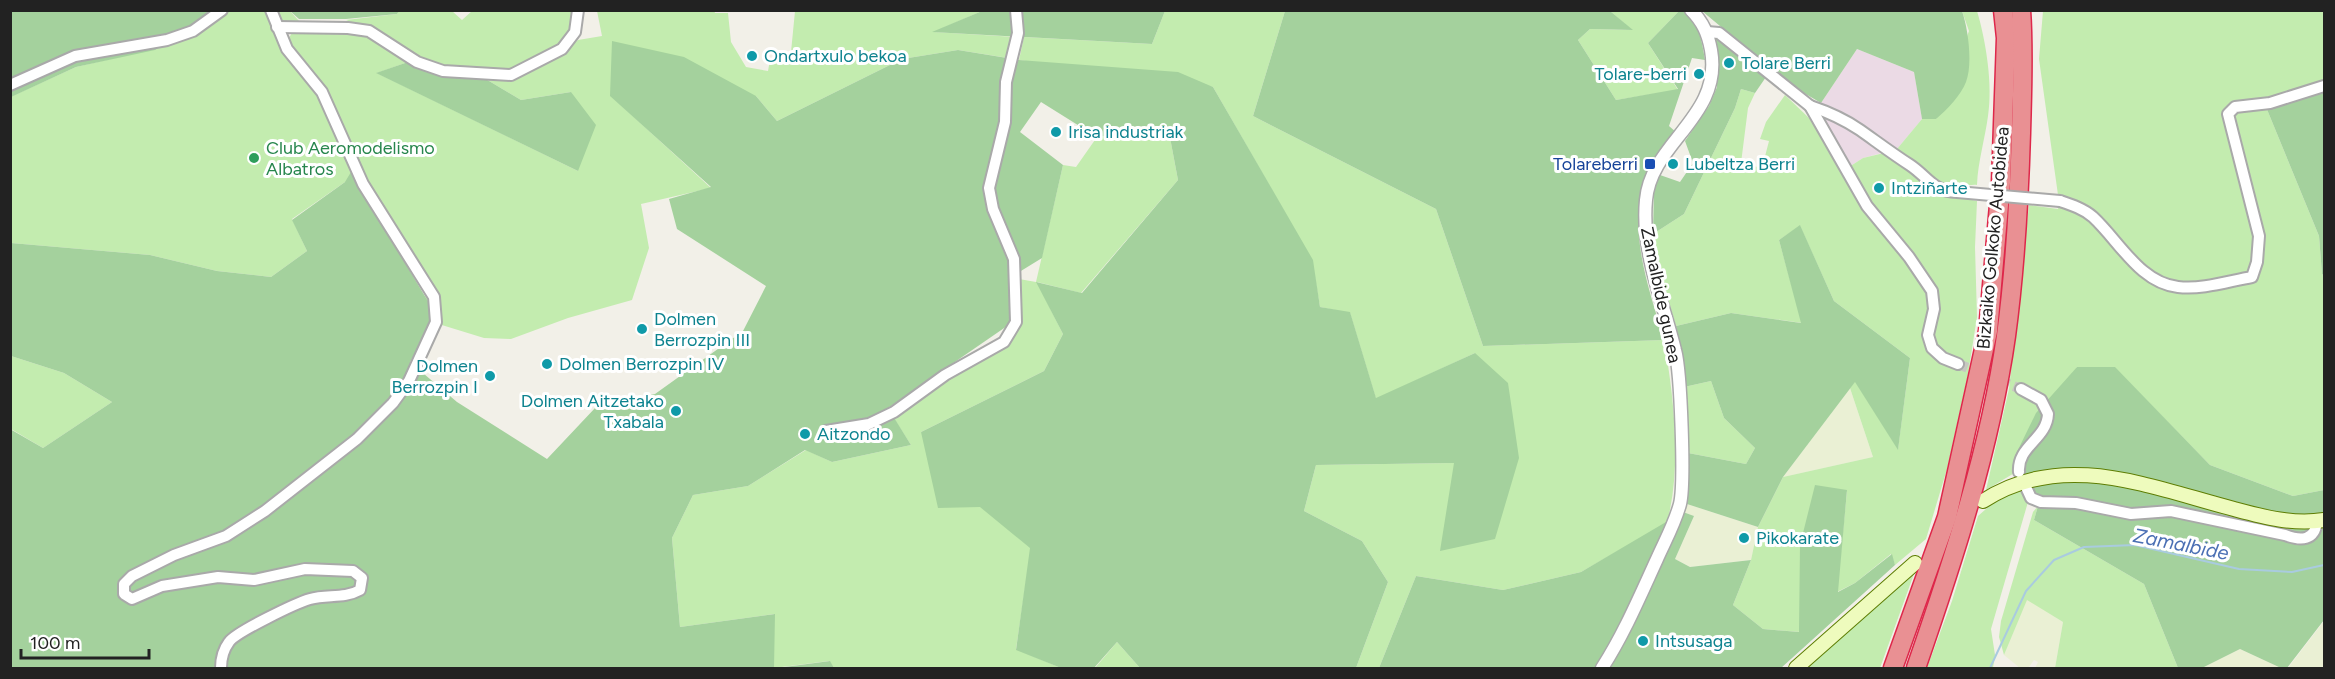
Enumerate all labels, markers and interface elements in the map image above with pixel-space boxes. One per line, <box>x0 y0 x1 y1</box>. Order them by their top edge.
place label: Ondartxulo bekoa <box>764 45 907 67</box>
marker: Ondartxulo bekoa <box>745 49 759 63</box>
place label: Tolare Berri <box>1741 52 1831 74</box>
marker: Tolare Berri <box>1722 56 1736 70</box>
place label: Tolare-berri <box>1594 63 1687 85</box>
marker: Tolare-berri <box>1692 67 1706 81</box>
place label: Irisa industriak <box>1068 121 1184 143</box>
marker: Irisa industriak <box>1049 125 1063 139</box>
street label: Bizkaiko Golkoko Autobidea <box>1972 126 2014 350</box>
place label: Club Aeromodelismo Albatros <box>266 137 435 180</box>
marker: Club Aeromodelismo Albatros <box>247 151 261 165</box>
place label: Tolareberri <box>1553 153 1638 175</box>
place label: Lubeltza Berri <box>1685 153 1795 175</box>
marker: Tolareberri <box>1643 157 1657 171</box>
marker: Lubeltza Berri <box>1666 157 1680 171</box>
place label: Intziñarte <box>1891 177 1968 199</box>
marker: Intziñarte <box>1872 181 1886 195</box>
street label: Zamalbide gunea <box>1636 225 1686 365</box>
place label: Dolmen Berrozpin III <box>654 308 750 351</box>
marker: Dolmen Berrozpin III <box>635 322 649 336</box>
place label: Dolmen Berrozpin IV <box>559 353 725 375</box>
place label: Dolmen Berrozpin I <box>392 355 478 398</box>
marker: Dolmen Berrozpin IV <box>540 357 554 371</box>
marker: Dolmen Berrozpin I <box>483 369 497 383</box>
place label: Dolmen Aitzetako Txabala <box>521 390 664 433</box>
marker: Dolmen Aitzetako Txabala <box>669 404 683 418</box>
place label: Aitzondo <box>817 423 890 445</box>
marker: Aitzondo <box>798 427 812 441</box>
water label: Zamalbide <box>2131 523 2231 565</box>
place label: Pikokarate <box>1756 527 1839 549</box>
marker: Pikokarate <box>1737 531 1751 545</box>
scale bar <box>21 622 148 660</box>
place label: Intsusaga <box>1655 630 1732 652</box>
text: 100 m <box>30 632 80 654</box>
marker: Intsusaga <box>1636 634 1650 648</box>

